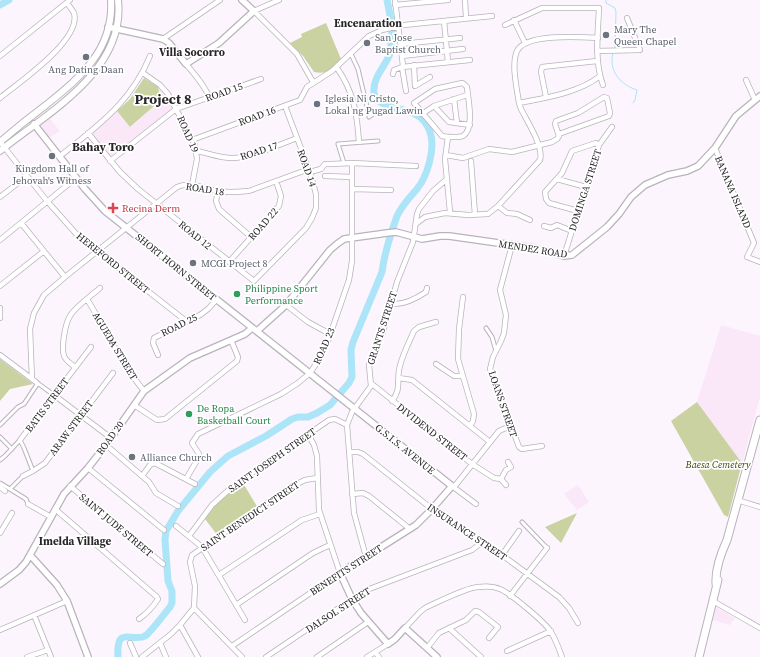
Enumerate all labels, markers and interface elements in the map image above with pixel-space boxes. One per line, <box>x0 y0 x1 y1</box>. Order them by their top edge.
district label: Encenaration <box>334 16 402 31</box>
place label: Mary The Queen Chapel <box>614 23 676 48</box>
marker: Mary The Queen Chapel <box>601 30 611 40</box>
place label: San Jose Baptist Church <box>375 31 441 56</box>
marker: San Jose Baptist Church <box>362 38 372 48</box>
district label: Villa Socorro <box>159 45 225 60</box>
marker: Ang Dating Daan <box>81 52 91 62</box>
place label: Ang Dating Daan <box>48 63 124 76</box>
street label: ROAD 15 <box>203 80 245 104</box>
district label: Project 8 <box>135 89 191 109</box>
place label: Iglesia Ni Cristo, Lokal ng Pugad Lawin <box>325 92 423 117</box>
marker: Iglesia Ni Cristo, Lokal ng Pugad Lawin <box>312 99 322 109</box>
street label: ROAD 16 <box>236 103 278 129</box>
street label: ROAD 19 <box>174 114 202 154</box>
district label: Bahay Toro <box>72 139 134 155</box>
street label: ROAD 17 <box>238 139 280 163</box>
street label: ROAD 14 <box>295 147 319 189</box>
street label: DOMINGA STREET <box>566 147 604 233</box>
marker: Kingdom Hall of Jehovah's Witness <box>47 151 57 161</box>
street label: BANANA ISLAND <box>712 154 754 230</box>
place label: Kingdom Hall of Jehovah's Witness <box>12 162 91 187</box>
street label: ROAD 18 <box>185 180 225 198</box>
marker: Recina Derm <box>107 202 119 214</box>
place label: Recina Derm <box>122 202 180 215</box>
street label: ROAD 22 <box>245 205 281 243</box>
street label: ROAD 12 <box>176 218 214 252</box>
street label: HEREFORD STREET <box>74 229 152 297</box>
street label: SHORT HORN STREET <box>133 230 219 304</box>
street label: MENDEZ ROAD <box>498 237 568 261</box>
place label: MCGI Project 8 <box>201 257 268 270</box>
marker: MCGI Project 8 <box>188 258 198 268</box>
place label: Philippine Sport Performance <box>245 282 319 307</box>
marker: Philippine Sport Performance <box>232 289 242 299</box>
street label: GRANTS STREET <box>364 290 400 366</box>
street label: AGUEDA STREET <box>90 310 140 382</box>
street label: ROAD 25 <box>159 311 199 339</box>
street label: ROAD 23 <box>310 326 338 366</box>
street label: LOANS STREET <box>486 369 520 439</box>
street label: BATIS STREET <box>22 375 72 435</box>
street label: ARAW STREET <box>46 398 96 458</box>
street label: DIVIDEND STREET <box>394 400 470 464</box>
place label: De Ropa Basketball Court <box>197 402 271 427</box>
marker: De Ropa Basketball Court <box>184 409 194 419</box>
street label: ROAD 20 <box>93 418 127 458</box>
street label: G.S.I.S. AVENUE <box>372 421 438 477</box>
street label: SAINT JOSEPH STREET <box>226 425 318 495</box>
place label: Alliance Church <box>140 451 212 464</box>
marker: Alliance Church <box>127 452 137 462</box>
park label: Baesa Cemetery <box>684 458 751 471</box>
street label: SAINT BENEDICT STREET <box>198 478 302 554</box>
street label: SAINT JUDE STREET <box>76 490 156 560</box>
street label: INSURANCE STREET <box>425 500 509 564</box>
district label: Imelda Village <box>39 534 111 549</box>
street label: BENEFITS STREET <box>307 542 385 598</box>
street label: DALSOL STREET <box>303 584 373 636</box>

